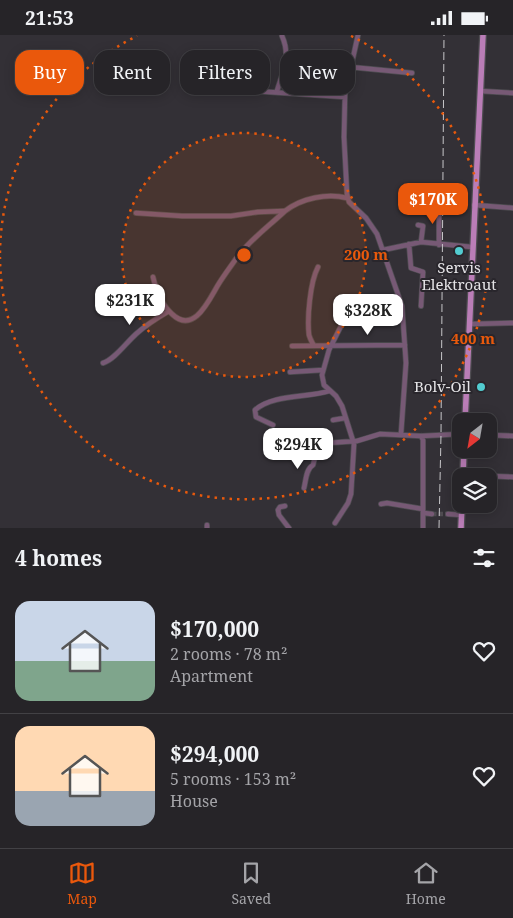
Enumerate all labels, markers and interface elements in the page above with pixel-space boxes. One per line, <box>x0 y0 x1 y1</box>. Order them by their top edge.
text: 21:53 <box>25 5 74 31</box>
chip: Buy <box>15 50 84 95</box>
chip: Rent <box>94 50 170 95</box>
chip: Filters <box>180 50 270 95</box>
chip: New <box>280 50 355 95</box>
pin: $170K <box>398 183 468 225</box>
text: $170K <box>409 188 457 210</box>
text: 200 m <box>344 244 388 264</box>
marker: Servis Elektroaut <box>453 245 465 257</box>
centre of rings <box>235 246 253 264</box>
place label: Servis Elektroaut <box>421 257 497 294</box>
pin: $231K <box>95 283 165 326</box>
text: $231K <box>106 289 154 311</box>
pin: $328K <box>333 293 403 336</box>
text: $328K <box>344 299 392 321</box>
text: 400 m <box>451 328 495 348</box>
place label: Bolv-Oil <box>414 376 471 396</box>
marker: Bolv-Oil <box>475 381 487 393</box>
north arrow <box>452 413 498 457</box>
map controls <box>452 413 497 513</box>
pin: $294K <box>263 427 333 470</box>
text: $294K <box>274 433 322 455</box>
button: layers <box>452 468 497 513</box>
text: 4 homes <box>15 544 102 572</box>
icon: filters <box>470 544 498 572</box>
text: $170,000 <box>170 615 259 643</box>
icon: home <box>55 621 115 681</box>
icon: heart <box>470 637 498 665</box>
text: 2 rooms · 78 m² <box>170 643 287 665</box>
text: Apartment <box>170 665 253 687</box>
text: $294,000 <box>170 740 259 768</box>
icon: home <box>55 746 115 806</box>
icon: heart <box>470 762 498 790</box>
text: 5 rooms · 153 m² <box>170 768 296 790</box>
text: House <box>170 790 218 812</box>
tab: Map <box>67 859 97 908</box>
tab: Saved <box>231 859 271 908</box>
tab: Home <box>406 859 446 908</box>

